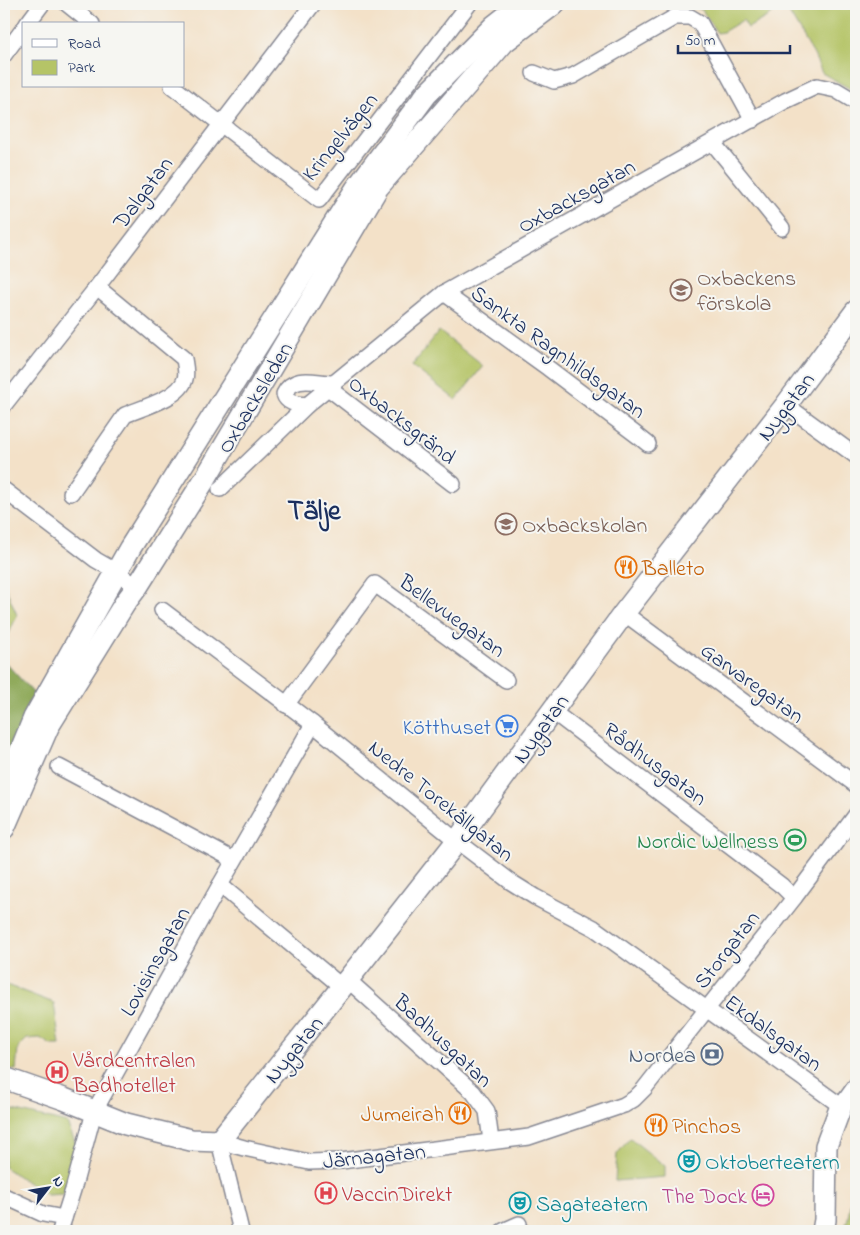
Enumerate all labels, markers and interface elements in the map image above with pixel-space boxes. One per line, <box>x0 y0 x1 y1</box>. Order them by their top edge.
legend <box>22 22 185 88</box>
scale bar <box>678 22 790 54</box>
text: 50 m <box>685 30 716 52</box>
text: Road <box>68 33 101 55</box>
text: Park <box>68 57 96 79</box>
street label: Kringelvägen <box>296 87 388 190</box>
street label: Dalgatan <box>106 151 183 238</box>
street label: Oxbacksgatan <box>513 152 643 244</box>
place label: Oxbackens förskola <box>697 264 796 321</box>
school or university icon: Oxbackens förskola <box>669 278 693 302</box>
street label: Sankta Ragnhildsgatan <box>462 279 651 429</box>
street label: Oxbacksleden <box>211 337 302 460</box>
street label: Nygatan <box>751 367 825 450</box>
street label: Oxbacksgränd <box>340 369 462 475</box>
district label: Tälje <box>287 492 342 533</box>
place label: Oxbackskolan <box>522 511 647 543</box>
school or university icon: Oxbackskolan <box>494 512 518 536</box>
place label: Balleto <box>641 554 705 586</box>
restaurant icon: Balleto <box>614 555 638 579</box>
street label: Bellevuegatan <box>390 567 511 668</box>
street label: Garvaregatan <box>692 636 810 734</box>
street label: Nygatan <box>506 688 579 772</box>
place label: Kötthuset <box>403 713 492 745</box>
supermarket icon: Kötthuset <box>495 714 519 738</box>
street label: Rådhusgatan <box>595 716 713 816</box>
street label: Nedre Torekällgatan <box>360 734 520 872</box>
place label: Nordic Wellness <box>637 827 779 859</box>
sports icon: Nordic Wellness <box>783 828 807 852</box>
street label: Lovisinsgatan <box>113 902 201 1024</box>
street label: Storgatan <box>688 905 770 997</box>
street label: Badhusgatan <box>384 987 499 1097</box>
street label: Ekdalsgatan <box>716 988 828 1082</box>
street label: Nygatan <box>258 1010 333 1092</box>
place label: Nordea <box>629 1041 696 1073</box>
bank icon: Nordea <box>700 1042 724 1066</box>
place label: Vårdcentralen Badhotellet <box>72 1046 195 1103</box>
hospital icon: Vårdcentralen Badhotellet <box>45 1060 69 1084</box>
place label: Jumeirah <box>361 1100 444 1132</box>
restaurant icon: Jumeirah <box>448 1101 472 1125</box>
place label: Pinchos <box>672 1112 741 1144</box>
restaurant icon: Pinchos <box>644 1113 668 1137</box>
street label: Järnagatan <box>321 1137 427 1180</box>
place label: Oktoberteatern <box>705 1148 840 1180</box>
theatre icon: Oktoberteatern <box>677 1149 701 1173</box>
north arrow <box>22 1162 72 1212</box>
text: N <box>46 1173 69 1192</box>
place label: VaccinDirekt <box>341 1180 453 1212</box>
hospital icon: VaccinDirekt <box>314 1181 338 1205</box>
place label: The Dock <box>662 1182 747 1214</box>
hotel icon: The Dock <box>751 1183 775 1207</box>
place label: Sagateatern <box>536 1190 648 1223</box>
theatre icon: Sagateatern <box>508 1191 532 1215</box>

